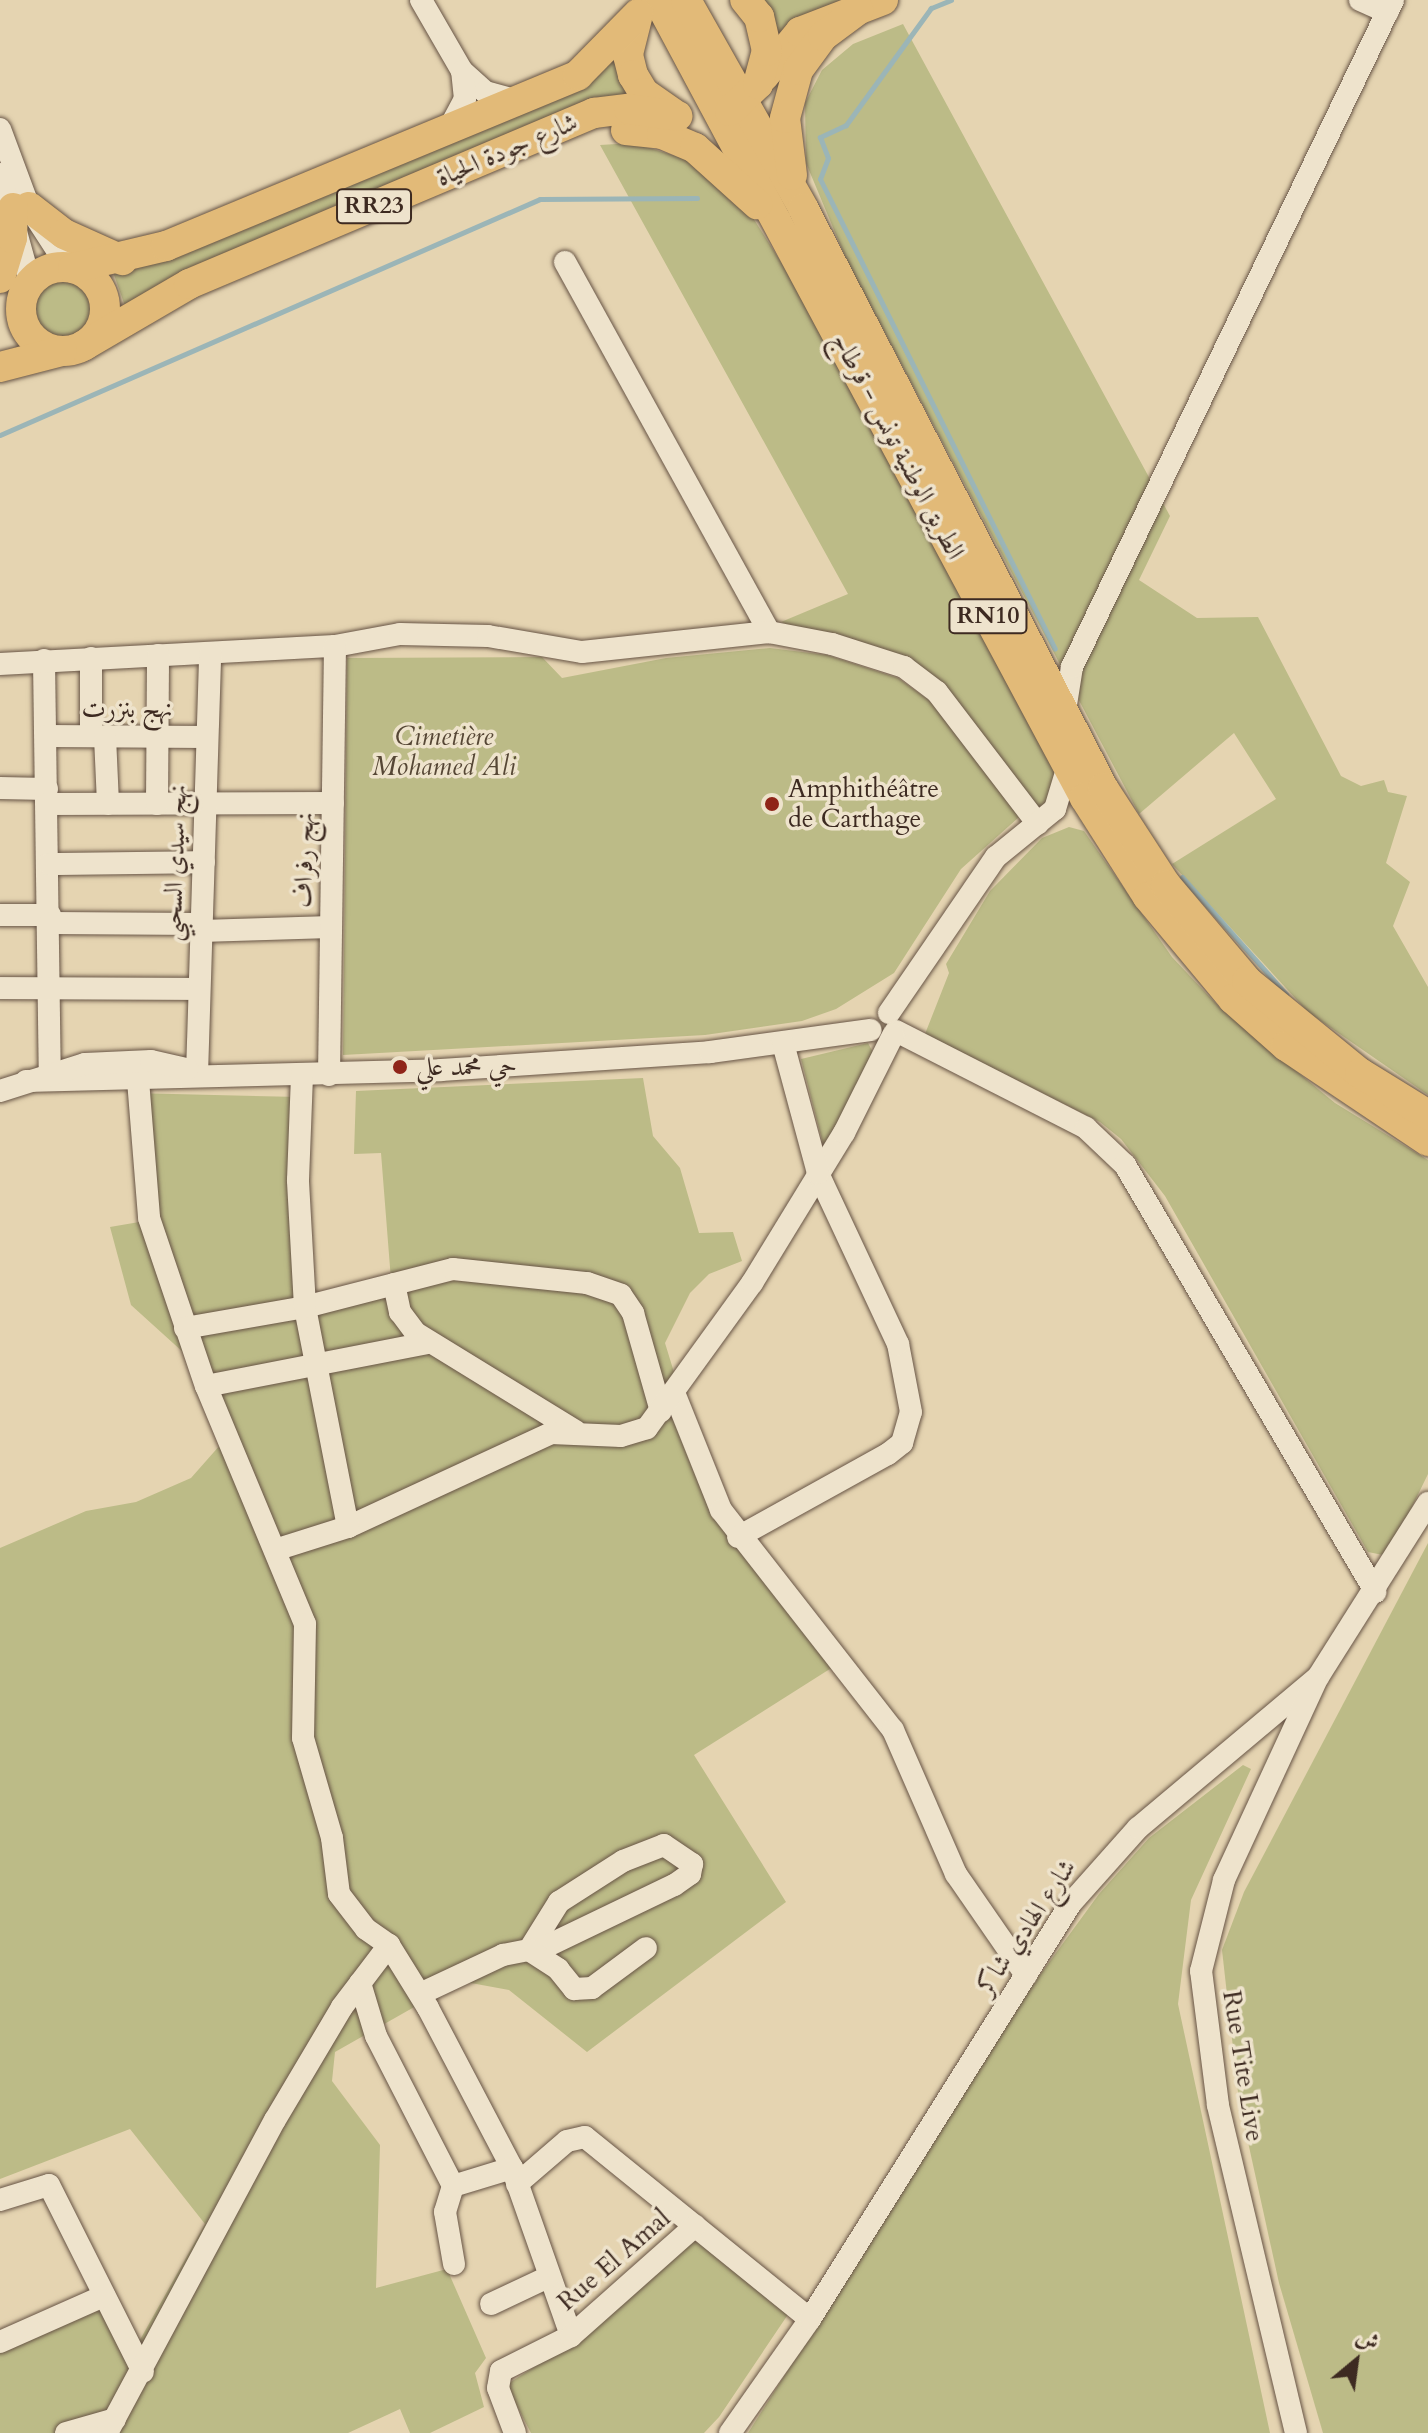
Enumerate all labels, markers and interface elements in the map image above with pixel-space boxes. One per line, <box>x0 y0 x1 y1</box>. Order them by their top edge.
street label: شارع جودة الحياة <box>432 106 582 194</box>
road number: RR23 <box>336 186 412 226</box>
street label: الطريق الوطنية تونس - قرطاج <box>825 327 971 565</box>
road number: RN10 <box>948 596 1028 636</box>
street label: نهج بنزرت <box>81 693 173 725</box>
park label: Cimetière Mohamed Ali <box>372 721 516 782</box>
place label: Amphithéâtre de Carthage <box>788 773 939 834</box>
street label: نهج سيدي السحبي <box>157 784 193 942</box>
marker: Amphithéâtre de Carthage <box>763 795 781 813</box>
street label: نهج رفراف <box>288 812 320 908</box>
place label: حي محمد علي <box>416 1051 517 1083</box>
marker: حي محمد علي <box>391 1058 409 1076</box>
street label: شارع الهادي شاكر <box>969 1853 1083 2001</box>
street label: Rue Tite Live <box>1216 1988 1270 2144</box>
street label: Rue El Amal <box>551 2203 677 2317</box>
north arrow <box>1316 2321 1396 2401</box>
text: ش <box>1351 2322 1384 2358</box>

